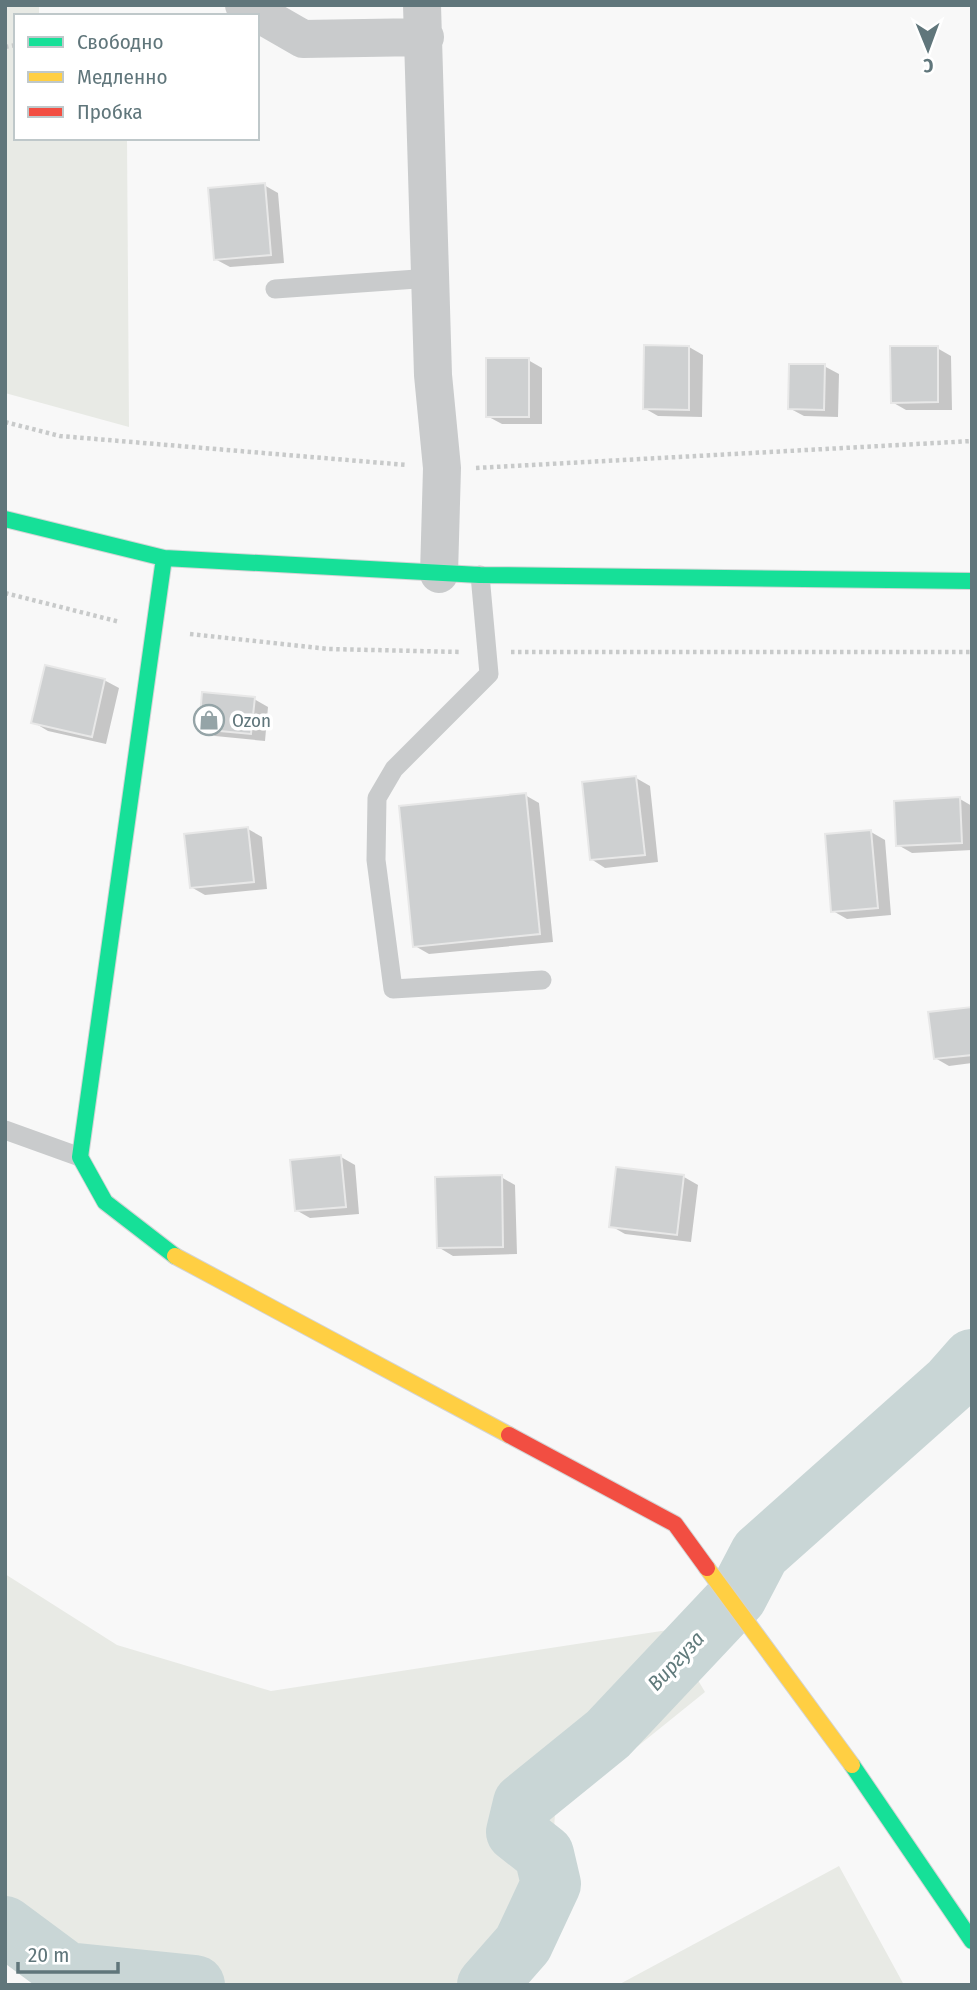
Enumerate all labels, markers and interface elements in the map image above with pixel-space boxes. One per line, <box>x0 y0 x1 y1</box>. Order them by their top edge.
legend <box>14 14 259 140</box>
north arrow <box>893 14 963 84</box>
text: Свободно <box>77 29 163 55</box>
text: С <box>923 54 933 77</box>
text: Медленно <box>77 64 167 90</box>
text: Пробка <box>77 99 143 125</box>
shop icon: Ozon <box>192 703 226 737</box>
place label: Ozon <box>232 709 271 732</box>
water label: Виргуза <box>642 1626 710 1696</box>
scale bar <box>18 1930 117 1974</box>
text: 20 m <box>28 1942 69 1968</box>

